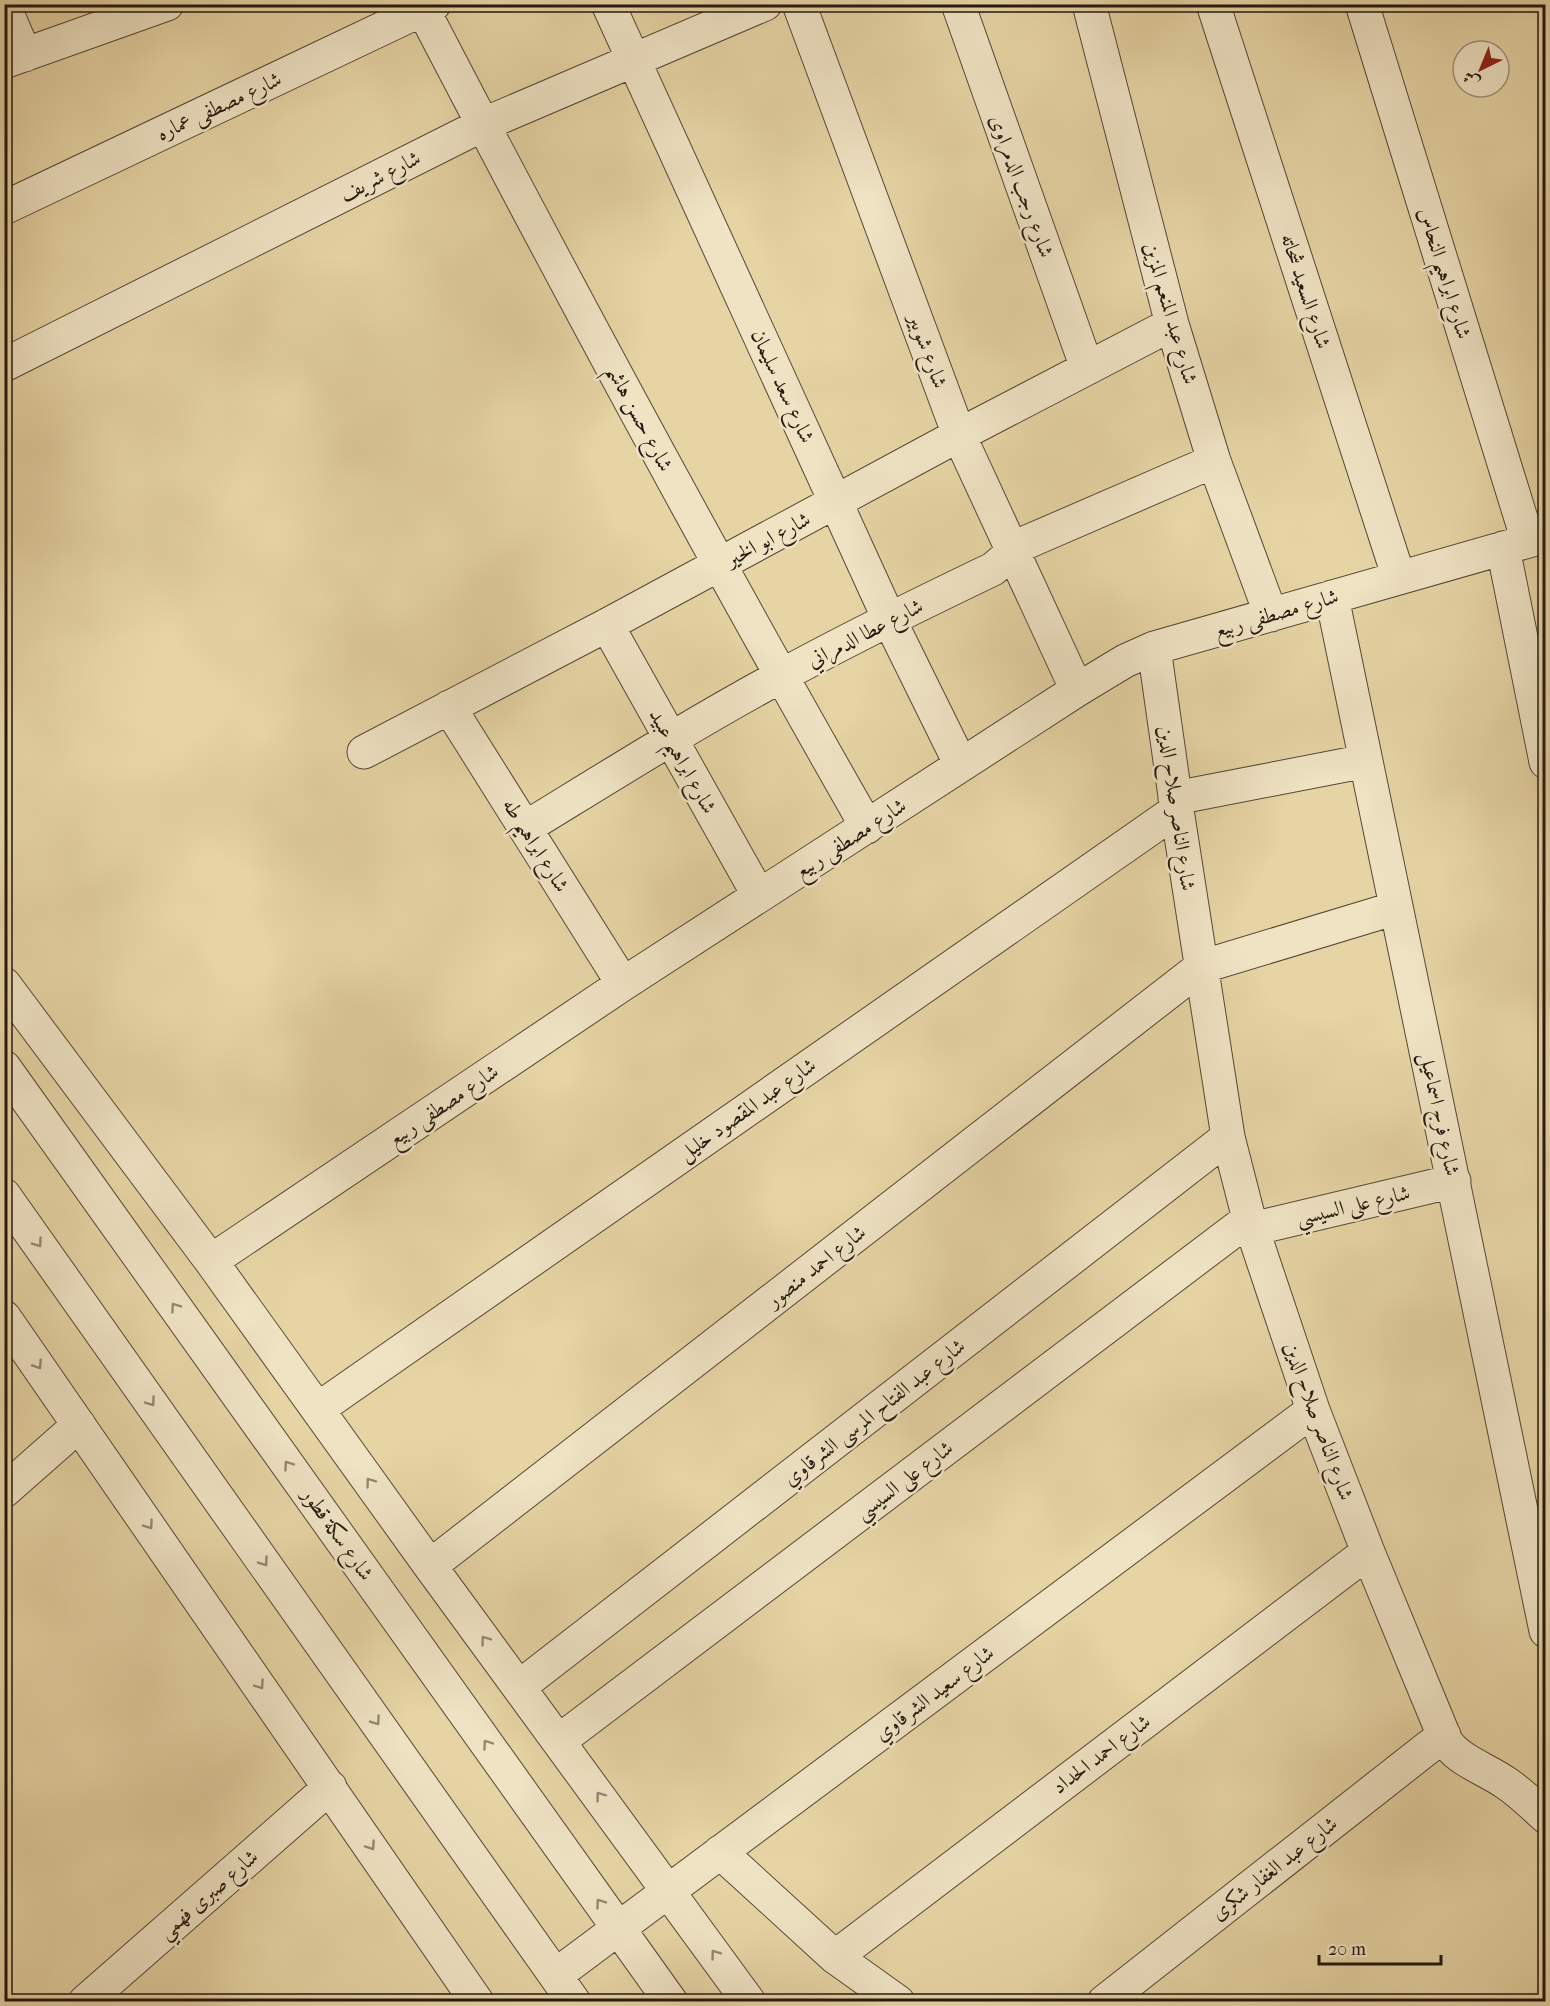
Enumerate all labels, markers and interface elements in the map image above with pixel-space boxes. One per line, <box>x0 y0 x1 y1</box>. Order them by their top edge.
north arrow <box>1451 39 1511 99</box>
street label: شارع مصطفى عماره <box>153 67 288 151</box>
text: ش <box>1459 67 1483 92</box>
street label: شارع رجب الدمراوى <box>979 111 1059 263</box>
street label: شارع شريف <box>336 145 427 212</box>
street label: شارع ابراهيم النحاس <box>1405 204 1476 344</box>
street label: شارع السعيد شحاته <box>1270 230 1336 354</box>
street label: شارع عبد المنعم المزين <box>1132 239 1203 389</box>
street label: شارع شوبير <box>897 309 953 394</box>
street label: شارع سعد سليمان <box>741 325 820 449</box>
street label: شارع حسن هاشم <box>594 361 678 480</box>
street label: شارع ابو الخير <box>720 507 817 578</box>
street label: شارع مصطفى ربيع <box>1211 584 1343 649</box>
street label: شارع عطا الدمراني <box>803 594 930 678</box>
street label: شارع ابراهيم عبيد <box>637 704 722 822</box>
street label: شارع الناصر صلاح الدين <box>1147 724 1200 893</box>
street label: شارع مصطفى ربيع <box>790 793 914 889</box>
street label: شارع ابراهيم طه <box>490 794 574 901</box>
street label: شارع فرج اسماعيل <box>1408 1050 1465 1179</box>
street label: شارع عبد المقصود خليل <box>674 1053 824 1170</box>
street label: شارع مصطفى ربيع <box>383 1059 507 1157</box>
street label: شارع على السيسي <box>1294 1180 1414 1238</box>
street label: شارع احمد منصور <box>760 1220 874 1318</box>
one-way arrow <box>31 1237 42 1248</box>
one-way arrow <box>171 1302 182 1313</box>
street label: شارع عبد الفتاح المرسى الشرقاوي <box>778 1333 974 1496</box>
street label: شارع الناصر صلاح الدين <box>1273 1339 1359 1506</box>
one-way arrow <box>31 1358 42 1369</box>
one-way arrow <box>144 1396 155 1407</box>
street label: شارع على السيسي <box>850 1435 962 1531</box>
one-way arrow <box>284 1461 295 1472</box>
one-way arrow <box>366 1477 377 1488</box>
street label: شارع سكة قطور <box>291 1481 379 1588</box>
one-way arrow <box>142 1519 153 1530</box>
one-way arrow <box>256 1555 267 1566</box>
one-way arrow <box>481 1635 492 1646</box>
street label: شارع سعيد الشرقاوي <box>870 1640 1002 1751</box>
one-way arrow <box>253 1679 264 1690</box>
street label: شارع احمد الحداد <box>1047 1709 1159 1804</box>
one-way arrow <box>369 1714 380 1725</box>
one-way arrow <box>483 1739 494 1750</box>
one-way arrow <box>597 1792 608 1803</box>
street label: شارع عبد الغفار شكرى <box>1206 1811 1346 1930</box>
one-way arrow <box>364 1839 375 1850</box>
street label: شارع صبرى فهمي <box>153 1844 268 1950</box>
one-way arrow <box>596 1898 607 1909</box>
scale bar <box>1319 1928 1440 1966</box>
text: 20 m <box>1328 1939 1366 1960</box>
one-way arrow <box>711 1949 722 1960</box>

